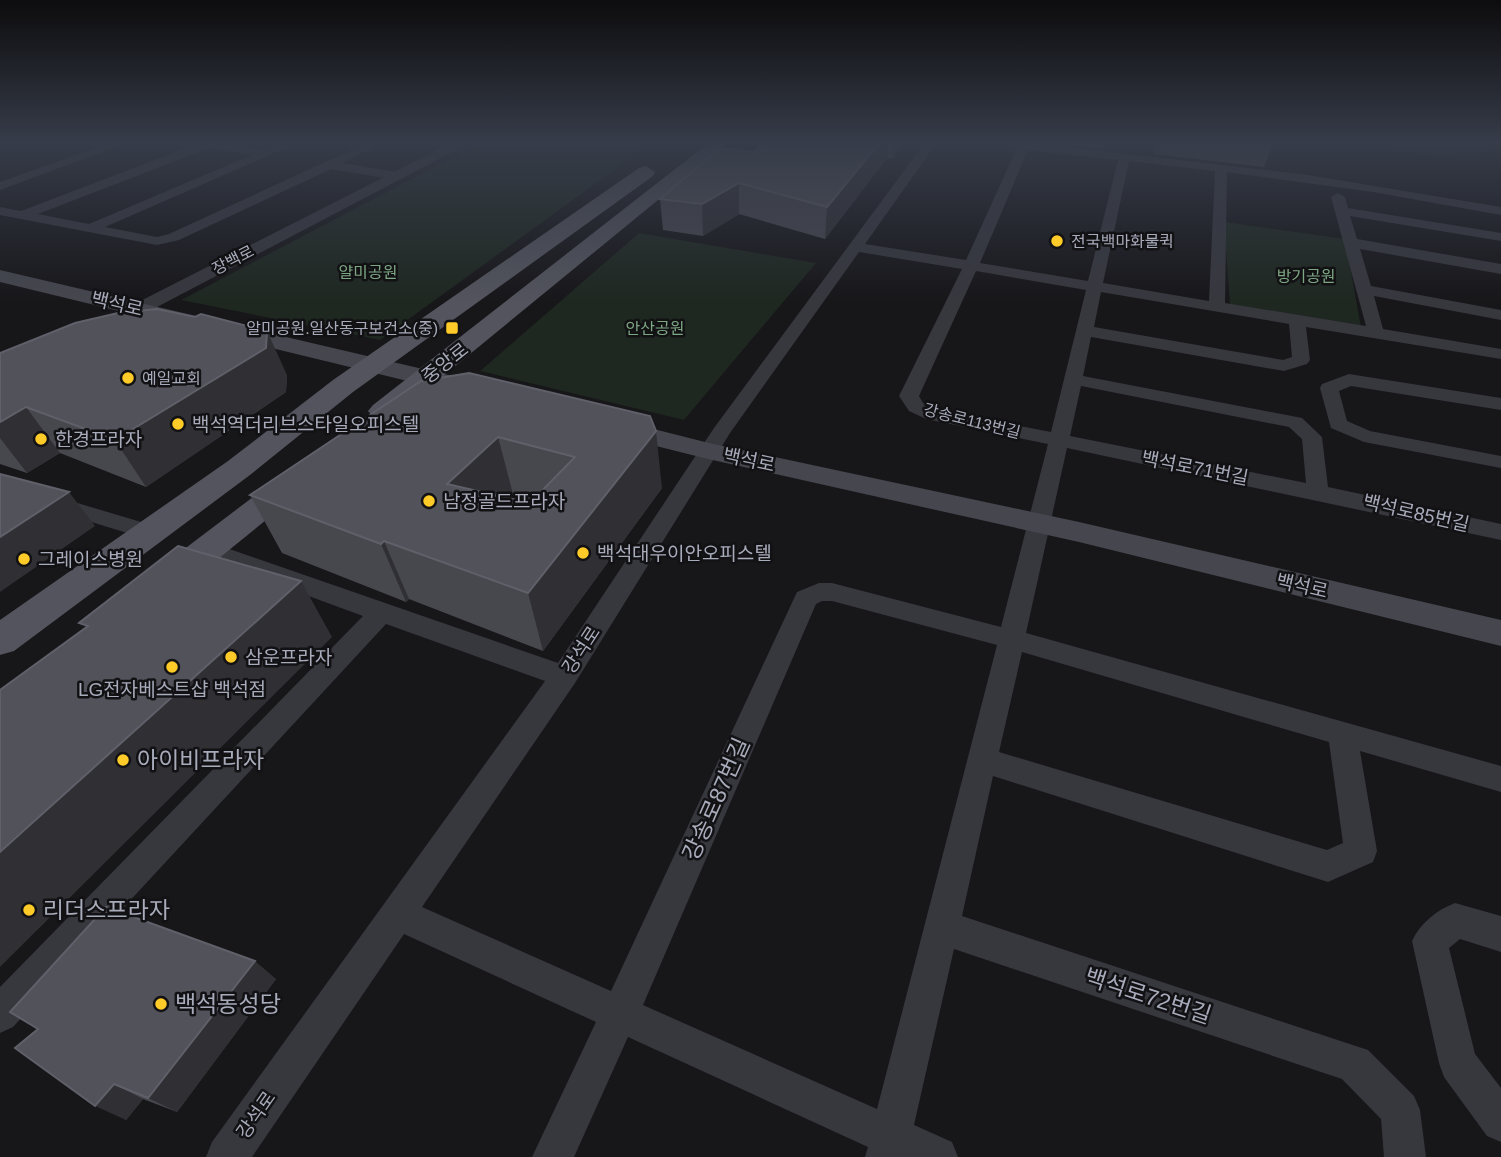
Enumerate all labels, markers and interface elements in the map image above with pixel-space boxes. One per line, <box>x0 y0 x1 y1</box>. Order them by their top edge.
marker: 전국백마화물퀵 <box>1049 233 1065 249</box>
place label: 전국백마화물퀵 <box>1071 233 1174 250</box>
street label: 장백로 <box>209 242 257 278</box>
park label: 얄미공원 <box>339 264 397 281</box>
park label: 방기공원 <box>1277 268 1335 285</box>
street label: 백석로 <box>89 288 145 320</box>
place label: 알미공원.일산동구보건소(중) <box>246 320 438 337</box>
marker: 알미공원.일산동구보건소(중) <box>444 320 460 336</box>
park label: 안산공원 <box>626 320 684 337</box>
street label: 중앙로 <box>418 339 472 387</box>
marker: 예일교회 <box>120 370 136 386</box>
place label: 예일교회 <box>142 370 201 387</box>
street label: 강송로113번길 <box>922 401 1022 441</box>
place label: 백석역더리브스타일오피스텔 <box>192 414 419 435</box>
marker: 백석역더리브스타일오피스텔 <box>170 416 186 432</box>
place label: 한경프라자 <box>55 429 142 450</box>
marker: 한경프라자 <box>33 431 49 447</box>
street label: 백석로 <box>721 444 777 476</box>
street label: 백석로71번길 <box>1140 447 1250 489</box>
place label: 남정골드프라자 <box>443 491 565 512</box>
street label: 백석로85번길 <box>1361 491 1471 535</box>
marker: 남정골드프라자 <box>421 493 437 509</box>
place label: 백석대우이안오피스텔 <box>597 543 772 564</box>
marker: 백석대우이안오피스텔 <box>575 545 591 561</box>
place label: 그레이스병원 <box>38 549 143 570</box>
marker: 그레이스병원 <box>16 551 32 567</box>
street label: 백석로 <box>1274 570 1330 602</box>
street label: 강석로 <box>558 622 604 678</box>
place label: 삼운프라자 <box>245 647 332 668</box>
marker: 삼운프라자 <box>223 649 239 665</box>
marker: LG전자베스트샵 백석점 <box>164 659 180 675</box>
place label: LG전자베스트샵 백석점 <box>78 679 266 700</box>
street label: 강송로87번길 <box>677 734 755 864</box>
place label: 아이비프라자 <box>137 747 264 773</box>
marker: 아이비프라자 <box>115 752 131 768</box>
place label: 리더스프라자 <box>43 897 170 923</box>
marker: 리더스프라자 <box>21 902 37 918</box>
street label: 백석로72번길 <box>1082 963 1214 1029</box>
place label: 백석동성당 <box>175 991 281 1017</box>
marker: 백석동성당 <box>153 996 169 1012</box>
street label: 강석로 <box>232 1087 280 1143</box>

